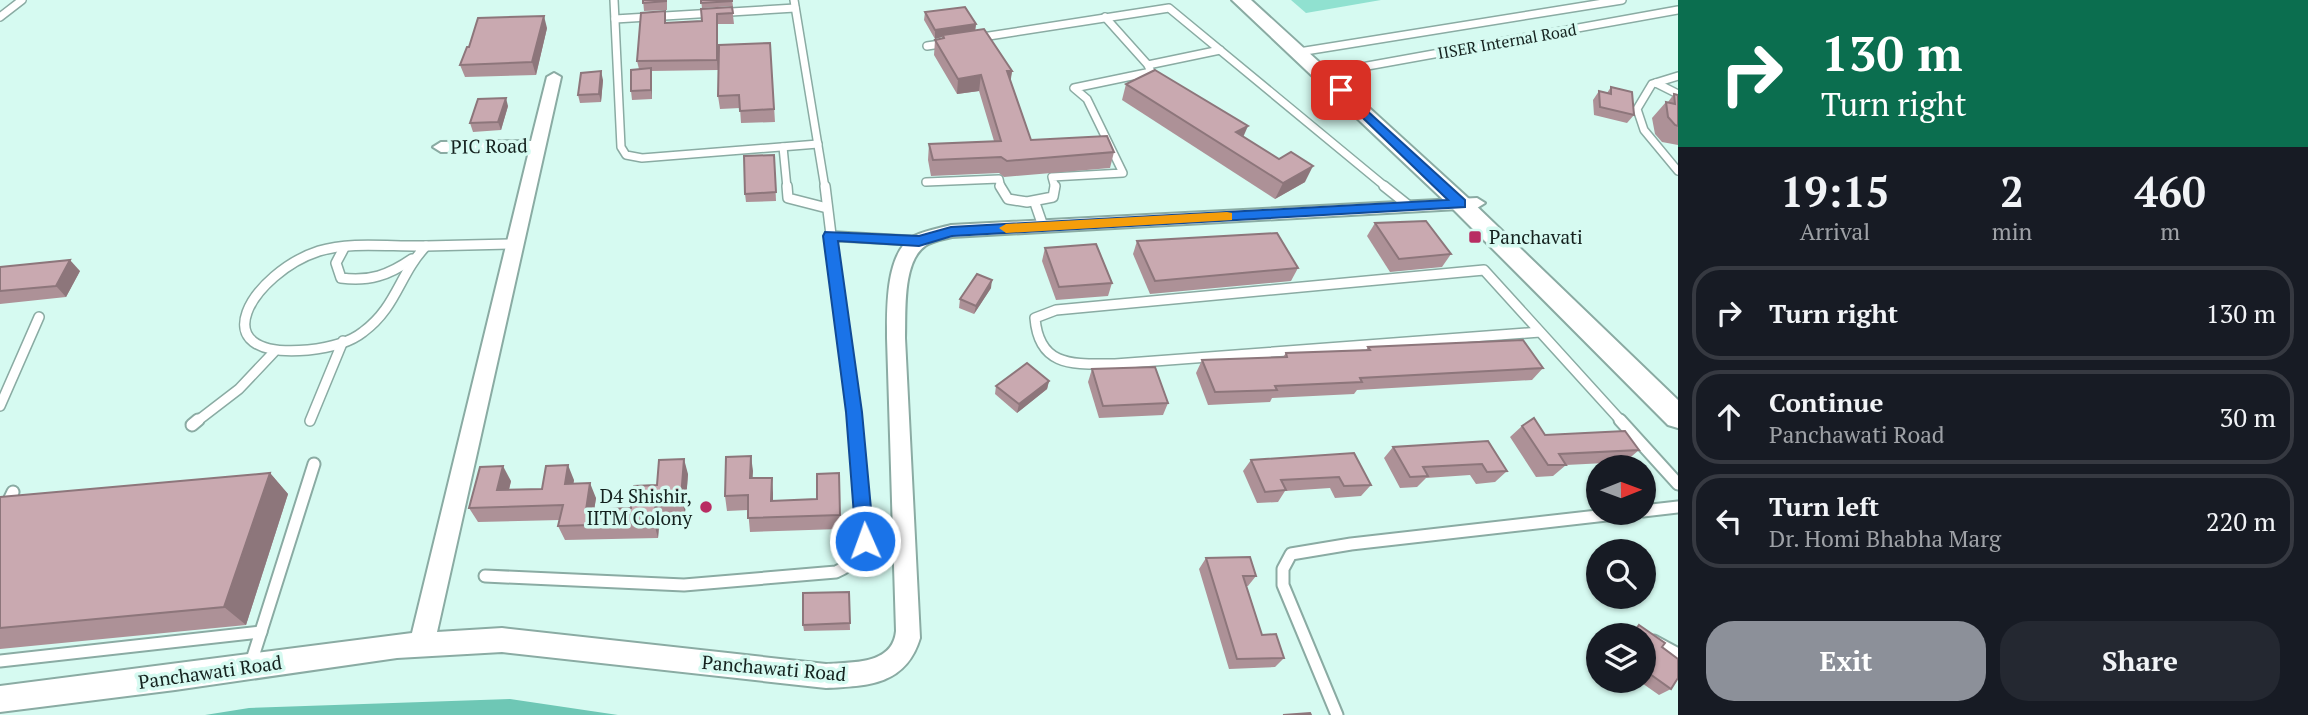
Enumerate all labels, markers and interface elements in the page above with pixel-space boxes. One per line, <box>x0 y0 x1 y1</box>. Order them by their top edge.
street label: IISER Internal Road <box>1436 18 1578 64</box>
text: 130 m <box>1821 20 1963 85</box>
icon: right <box>1706 28 1797 119</box>
pin <box>1311 60 1371 120</box>
icon: arrive <box>1322 71 1360 109</box>
text: Turn right <box>1821 83 1967 125</box>
street label: PIC Road <box>450 132 528 159</box>
text: 19:15 <box>1780 163 1890 219</box>
text: 2 <box>2000 163 2024 219</box>
text: 460 <box>2135 163 2206 219</box>
text: Arrival <box>1800 216 1870 247</box>
text: min <box>1992 216 2032 247</box>
text: m <box>2160 216 2180 247</box>
place label: Panchavati <box>1489 224 1583 249</box>
marker: Panchavati <box>1467 229 1483 245</box>
icon: right <box>1710 294 1748 332</box>
text: Turn right <box>1769 296 1898 330</box>
text: 130 m <box>2206 296 2276 330</box>
text: Continue <box>1769 385 1883 419</box>
icon: ahead <box>1710 398 1748 436</box>
text: 30 m <box>2220 400 2276 434</box>
text: Panchawati Road <box>1769 419 1945 450</box>
north arrow <box>1586 455 1656 525</box>
map controls <box>1586 455 1656 693</box>
place label: D4 Shishir, IITM Colony <box>586 483 692 530</box>
text: Turn left <box>1769 489 1879 523</box>
marker: D4 Shishir, IITM Colony <box>698 499 714 515</box>
icon: left <box>1710 502 1748 540</box>
position arrow <box>828 504 902 578</box>
text: 220 m <box>2206 504 2276 538</box>
text: Dr. Homi Bhabha Marg <box>1769 523 2001 554</box>
button: search <box>1586 539 1656 609</box>
button: Exit <box>1706 621 1986 701</box>
button: Share <box>2000 621 2280 701</box>
button: layers <box>1586 623 1656 693</box>
street label: Panchawati Road <box>136 649 284 694</box>
street label: Panchawati Road <box>701 649 848 686</box>

